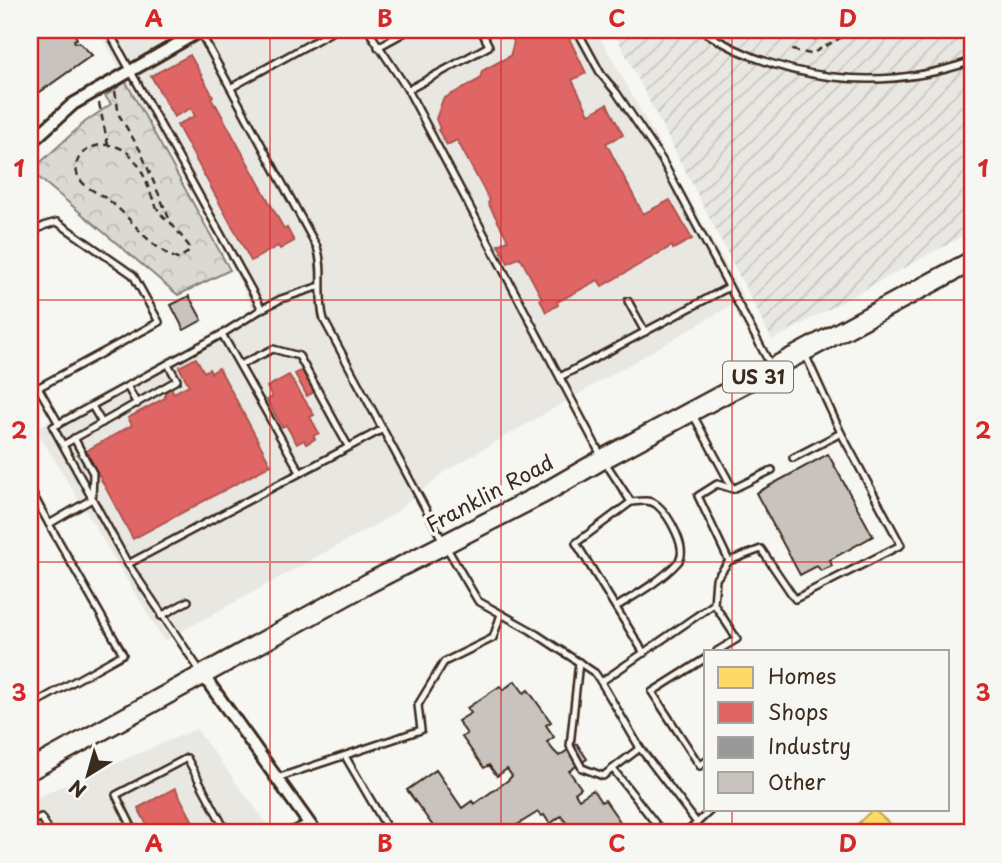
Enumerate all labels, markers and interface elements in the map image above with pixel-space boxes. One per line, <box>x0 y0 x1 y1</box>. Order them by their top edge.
text: A <box>145 0 163 35</box>
text: B <box>377 0 393 35</box>
text: C <box>608 0 626 35</box>
text: D <box>839 0 857 35</box>
text: 1 <box>14 150 25 185</box>
text: 1 <box>978 150 989 185</box>
road number: US 31 <box>723 362 793 392</box>
text: 2 <box>11 412 27 447</box>
text: 2 <box>975 412 991 447</box>
street label: Franklin Road <box>419 445 559 539</box>
legend <box>704 650 950 810</box>
text: Homes <box>768 659 836 691</box>
text: 3 <box>11 674 27 709</box>
text: 3 <box>975 674 991 709</box>
text: Shops <box>768 695 828 727</box>
text: Industry <box>768 729 851 761</box>
north arrow <box>52 740 122 810</box>
text: Other <box>768 765 826 797</box>
text: N <box>63 774 92 805</box>
text: A <box>145 825 163 860</box>
text: B <box>377 825 393 860</box>
text: C <box>608 825 626 860</box>
text: D <box>839 825 857 860</box>

